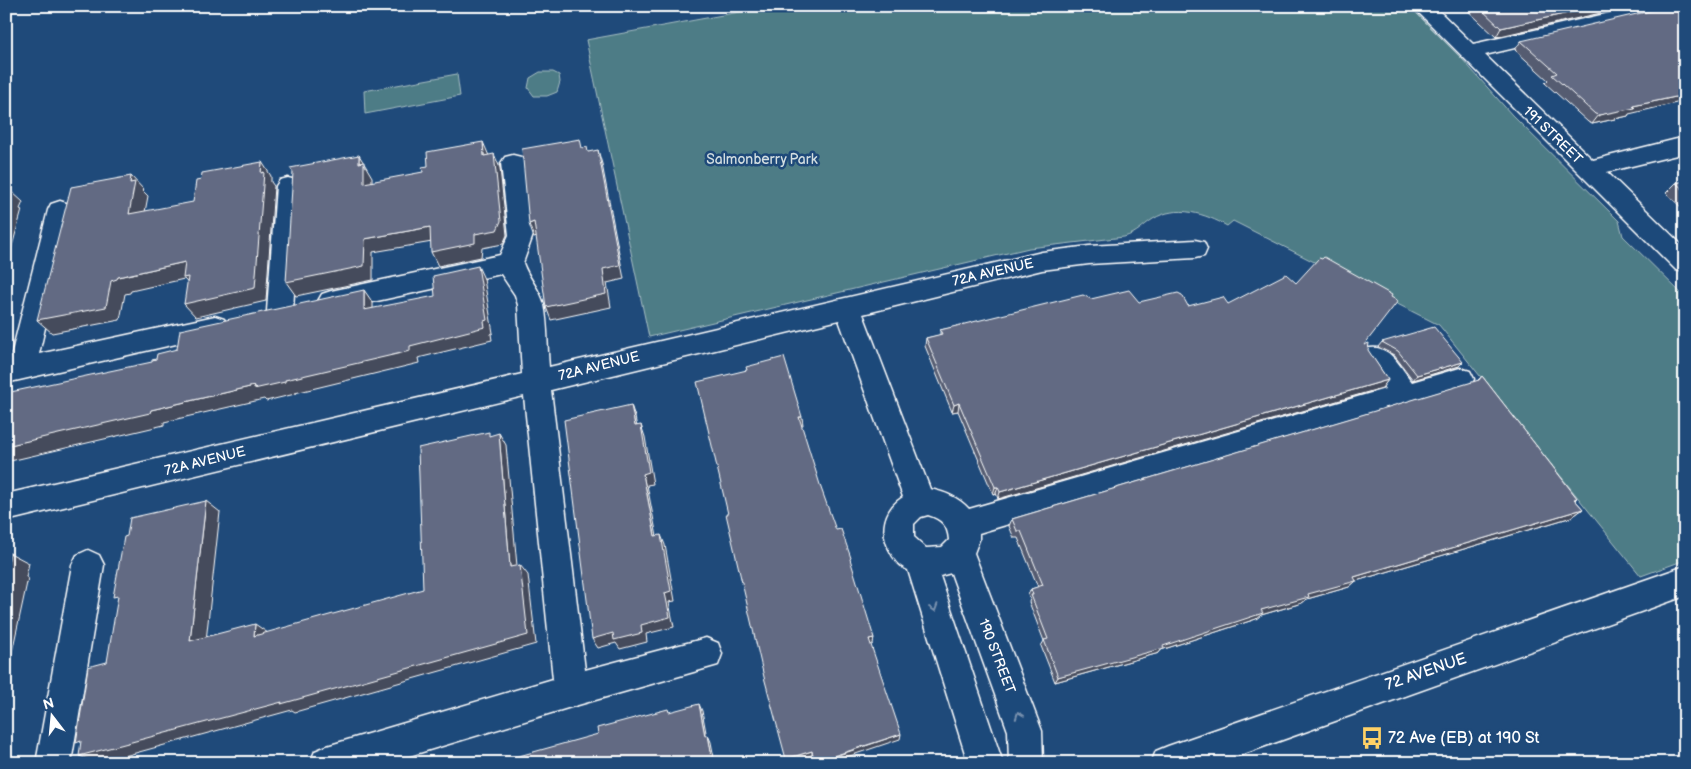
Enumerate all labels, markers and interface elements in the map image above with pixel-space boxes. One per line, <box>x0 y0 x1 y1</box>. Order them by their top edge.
street label: 191 STREET <box>1520 103 1587 168</box>
park label: Salmonberry Park <box>706 151 818 168</box>
street label: 72A AVENUE <box>951 254 1035 290</box>
street label: 72A AVENUE <box>557 348 641 384</box>
street label: 72A AVENUE <box>163 443 247 479</box>
one-way arrow <box>928 603 938 611</box>
street label: 190 STREET <box>975 616 1019 696</box>
street label: 72 AVENUE <box>1383 649 1469 695</box>
north arrow <box>28 692 78 742</box>
text: N <box>41 694 56 714</box>
one-way arrow <box>1015 711 1025 720</box>
bus stop icon: 72 Ave (EB) at 190 St <box>1359 725 1385 751</box>
place label: 72 Ave (EB) at 190 St <box>1388 729 1540 748</box>

